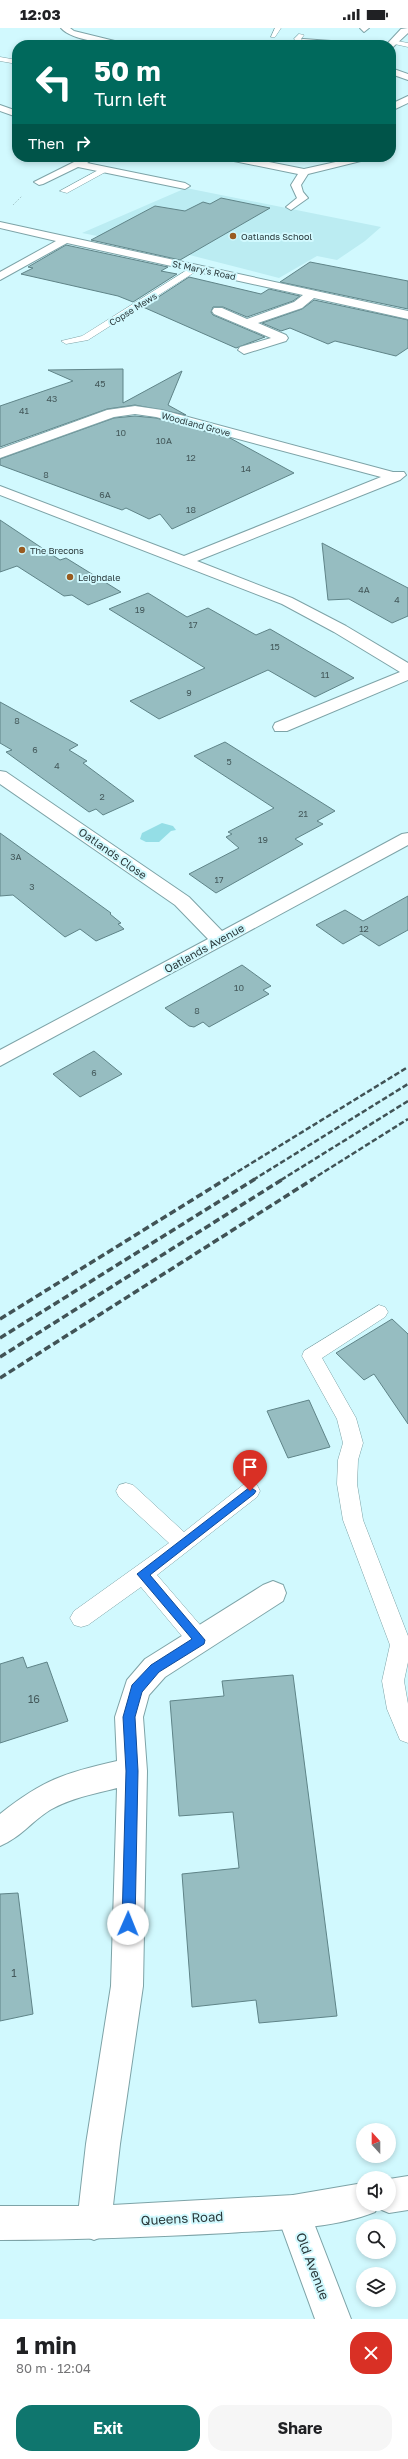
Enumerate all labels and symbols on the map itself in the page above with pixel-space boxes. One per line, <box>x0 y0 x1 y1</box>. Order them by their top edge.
marker: Oatlands School <box>228 231 238 241</box>
place label: Oatlands School <box>241 231 312 242</box>
street label: St Mary's Road <box>171 258 237 282</box>
street label: Copse Mews <box>107 290 159 328</box>
house number: 45 <box>95 378 105 389</box>
house number: 43 <box>47 393 57 404</box>
house number: 41 <box>19 405 30 416</box>
street label: Woodland Grove <box>160 410 232 438</box>
house number: 10 <box>116 427 126 438</box>
house number: 10A <box>156 435 172 446</box>
house number: 12 <box>186 452 196 463</box>
house number: 14 <box>241 463 251 474</box>
house number: 8 <box>43 469 49 480</box>
house number: 6A <box>99 489 111 500</box>
house number: 18 <box>186 504 196 515</box>
marker: The Brecons <box>17 545 27 555</box>
place label: The Brecons <box>30 545 84 556</box>
marker: Leighdale <box>65 572 75 582</box>
place label: Leighdale <box>78 572 120 583</box>
house number: 4A <box>358 584 370 595</box>
house number: 4 <box>394 594 400 605</box>
house number: 19 <box>135 604 145 615</box>
house number: 17 <box>188 619 198 630</box>
house number: 15 <box>270 641 280 652</box>
house number: 11 <box>321 669 330 680</box>
house number: 9 <box>186 687 192 698</box>
house number: 8 <box>14 715 20 726</box>
house number: 6 <box>32 744 38 755</box>
house number: 5 <box>226 756 232 767</box>
house number: 4 <box>54 760 60 771</box>
house number: 2 <box>99 791 105 802</box>
house number: 21 <box>298 808 308 819</box>
street label: Oatlands Close <box>76 825 150 881</box>
house number: 19 <box>258 834 268 845</box>
house number: 3A <box>10 851 22 862</box>
house number: 17 <box>214 874 224 885</box>
house number: 3 <box>29 881 35 892</box>
street label: Oatlands Avenue <box>162 921 246 975</box>
house number: 12 <box>359 923 369 934</box>
house number: 10 <box>234 982 244 993</box>
house number: 8 <box>194 1005 200 1016</box>
house number: 6 <box>91 1067 97 1078</box>
pin <box>233 1450 267 1491</box>
house number: 16 <box>28 1692 40 1705</box>
position arrow <box>107 1903 149 1945</box>
house number: 1 <box>11 1966 17 1979</box>
north arrow <box>356 2123 396 2163</box>
street label: Queens Road <box>140 2208 224 2228</box>
street label: Old Avenue <box>293 2230 333 2302</box>

